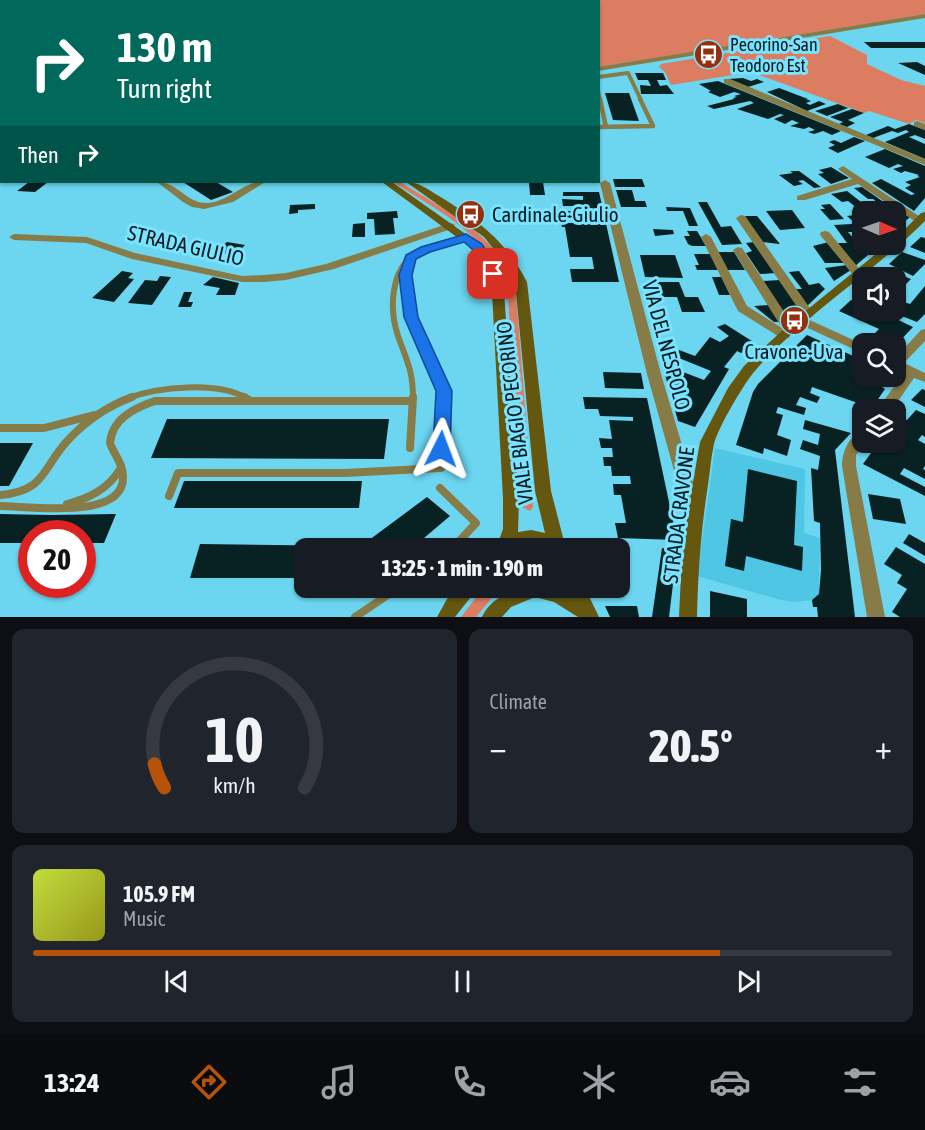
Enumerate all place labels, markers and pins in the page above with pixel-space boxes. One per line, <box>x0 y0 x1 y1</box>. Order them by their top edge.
place label: Pecorino-San Teodoro Est <box>730 34 818 76</box>
bus stop icon: Pecorino-San Teodoro Est <box>693 38 725 70</box>
bus stop icon: Cardinale-Giulio <box>455 198 487 230</box>
place label: Cardinale-Giulio <box>492 202 619 226</box>
pin <box>467 248 518 299</box>
bus stop icon: Cravone-Uva <box>778 304 810 336</box>
place label: Cravone-Uva <box>745 339 843 363</box>

